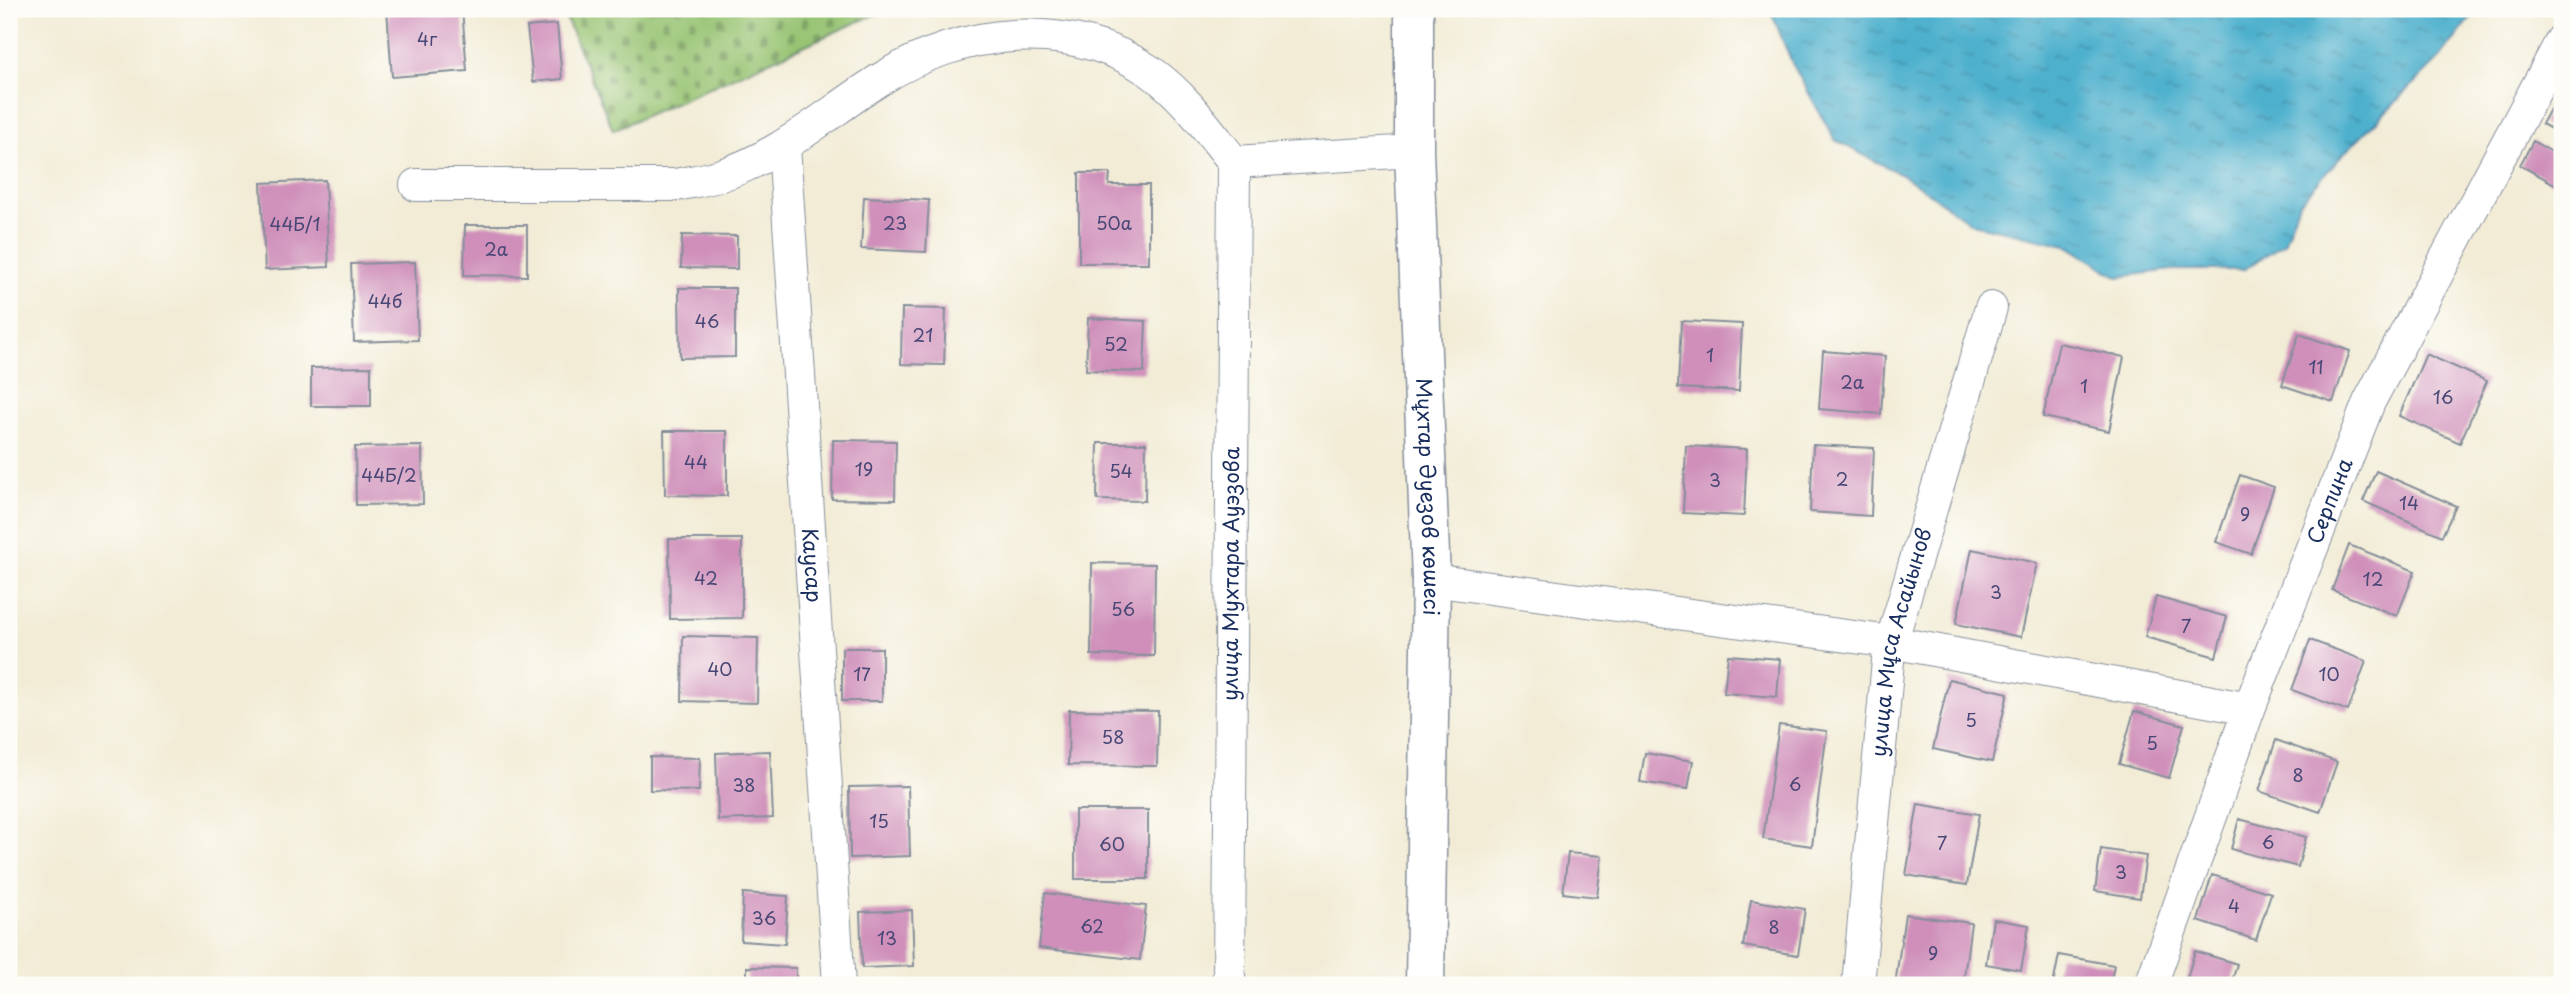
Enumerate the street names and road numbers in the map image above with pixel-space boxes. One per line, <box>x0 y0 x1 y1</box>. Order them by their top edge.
street label: Мұхтар Әуезов көшесі <box>1409 377 1449 616</box>
street label: улица Мухтара Ауэзова <box>1213 447 1246 701</box>
street label: Серпина <box>2297 452 2360 548</box>
street label: улица Мұса Асайынов <box>1861 524 1939 758</box>
street label: Каусар <box>795 527 832 603</box>

